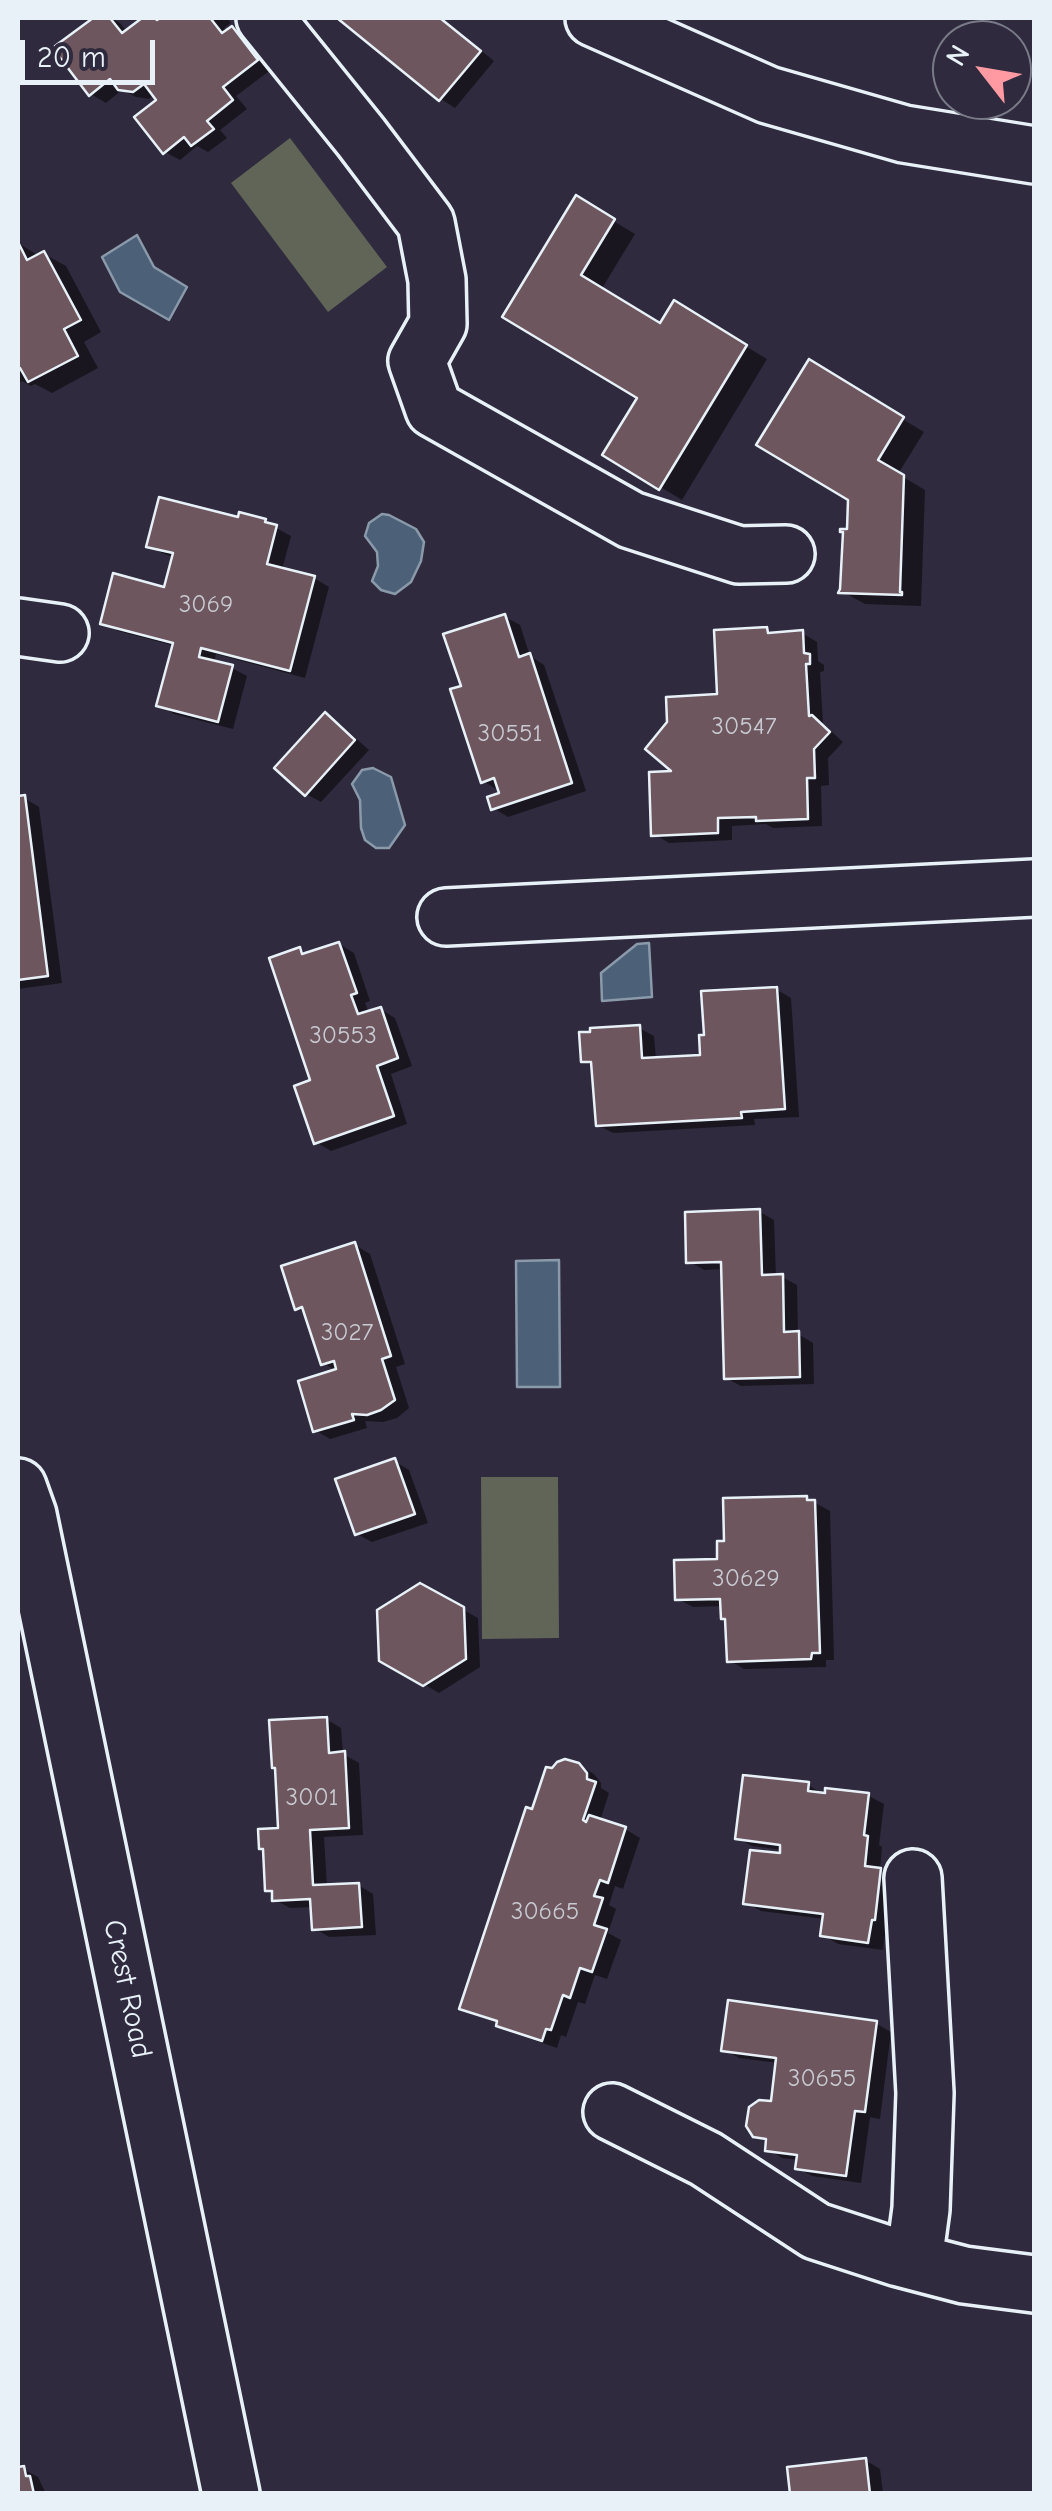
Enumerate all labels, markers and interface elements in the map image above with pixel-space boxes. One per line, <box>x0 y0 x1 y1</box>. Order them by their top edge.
scale bar <box>25 20 160 82</box>
north arrow <box>932 20 1032 120</box>
text: 20 m <box>37 40 106 75</box>
text: N <box>940 40 976 72</box>
house number: 3069 <box>179 590 233 620</box>
house number: 30547 <box>711 712 777 742</box>
house number: 30551 <box>478 719 542 749</box>
house number: 30553 <box>309 1021 377 1051</box>
house number: 3027 <box>321 1318 373 1348</box>
house number: 30629 <box>712 1564 780 1594</box>
house number: 3001 <box>286 1783 338 1813</box>
house number: 30665 <box>511 1897 579 1927</box>
street label: Crest Road <box>95 1916 159 2062</box>
house number: 30655 <box>788 2064 856 2094</box>

